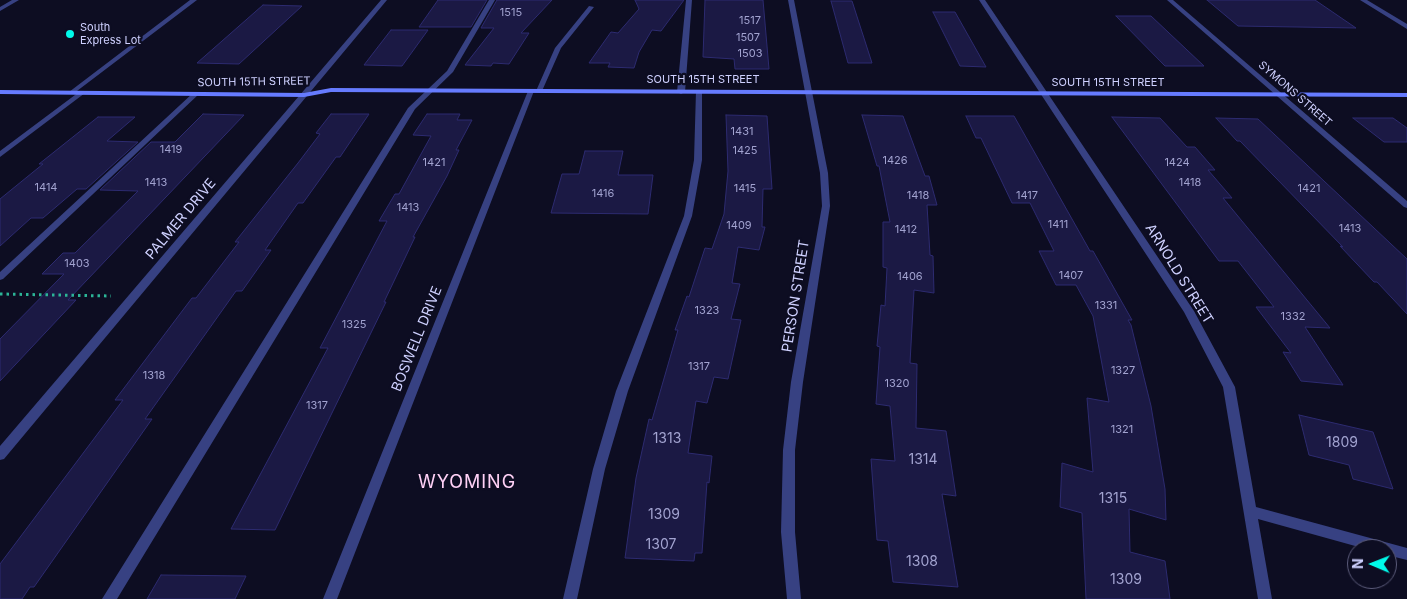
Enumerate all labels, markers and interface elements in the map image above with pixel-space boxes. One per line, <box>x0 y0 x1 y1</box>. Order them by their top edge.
house number: 1515 <box>500 6 522 20</box>
house number: 1517 <box>739 14 761 28</box>
place label: South Express Lot <box>80 21 141 47</box>
marker: South Express Lot <box>64 28 76 40</box>
house number: 1507 <box>736 31 760 45</box>
house number: 1503 <box>738 47 762 61</box>
street label: SYMONS STREET <box>1256 59 1334 129</box>
street label: SOUTH 15TH STREET <box>646 73 760 87</box>
street label: SOUTH 15TH STREET <box>197 74 311 90</box>
street label: SOUTH 15TH STREET <box>1051 76 1165 90</box>
house number: 1431 <box>731 125 753 139</box>
house number: 1419 <box>160 143 182 157</box>
house number: 1425 <box>733 144 757 158</box>
house number: 1426 <box>882 154 908 168</box>
house number: 1421 <box>423 156 445 170</box>
house number: 1424 <box>1164 156 1190 170</box>
street label: PALMER DRIVE <box>142 175 220 263</box>
house number: 1413 <box>145 176 167 190</box>
house number: 1418 <box>1179 176 1201 190</box>
house number: 1414 <box>35 181 57 195</box>
house number: 1415 <box>734 182 756 196</box>
house number: 1421 <box>1298 182 1320 196</box>
house number: 1416 <box>592 187 614 201</box>
house number: 1418 <box>907 189 929 203</box>
house number: 1417 <box>1016 189 1038 203</box>
house number: 1413 <box>397 201 419 215</box>
house number: 1411 <box>1048 218 1068 232</box>
house number: 1409 <box>726 219 752 233</box>
street label: ARNOLD STREET <box>1141 221 1217 327</box>
house number: 1413 <box>1339 222 1361 236</box>
house number: 1412 <box>895 223 917 237</box>
street label: PERSON STREET <box>779 239 813 353</box>
house number: 1403 <box>64 257 90 271</box>
house number: 1407 <box>1059 269 1083 283</box>
house number: 1406 <box>897 270 923 284</box>
street label: BOSWELL DRIVE <box>388 284 446 394</box>
house number: 1331 <box>1095 299 1117 313</box>
house number: 1323 <box>695 304 719 318</box>
house number: 1332 <box>1281 310 1305 324</box>
house number: 1325 <box>342 318 366 332</box>
house number: 1317 <box>688 360 710 374</box>
house number: 1327 <box>1111 364 1135 378</box>
house number: 1318 <box>143 369 165 383</box>
house number: 1320 <box>885 377 909 391</box>
house number: 1317 <box>306 399 328 413</box>
house number: 1321 <box>1111 423 1133 437</box>
house number: 1313 <box>653 431 681 447</box>
house number: 1809 <box>1326 435 1358 451</box>
house number: 1314 <box>908 452 938 468</box>
district label: WYOMING <box>417 472 517 494</box>
house number: 1315 <box>1099 491 1127 507</box>
house number: 1309 <box>648 507 680 523</box>
house number: 1307 <box>646 537 676 553</box>
north arrow <box>1347 539 1397 589</box>
house number: 1308 <box>906 554 938 570</box>
text: N <box>1349 558 1366 569</box>
house number: 1309 <box>1110 572 1142 588</box>

